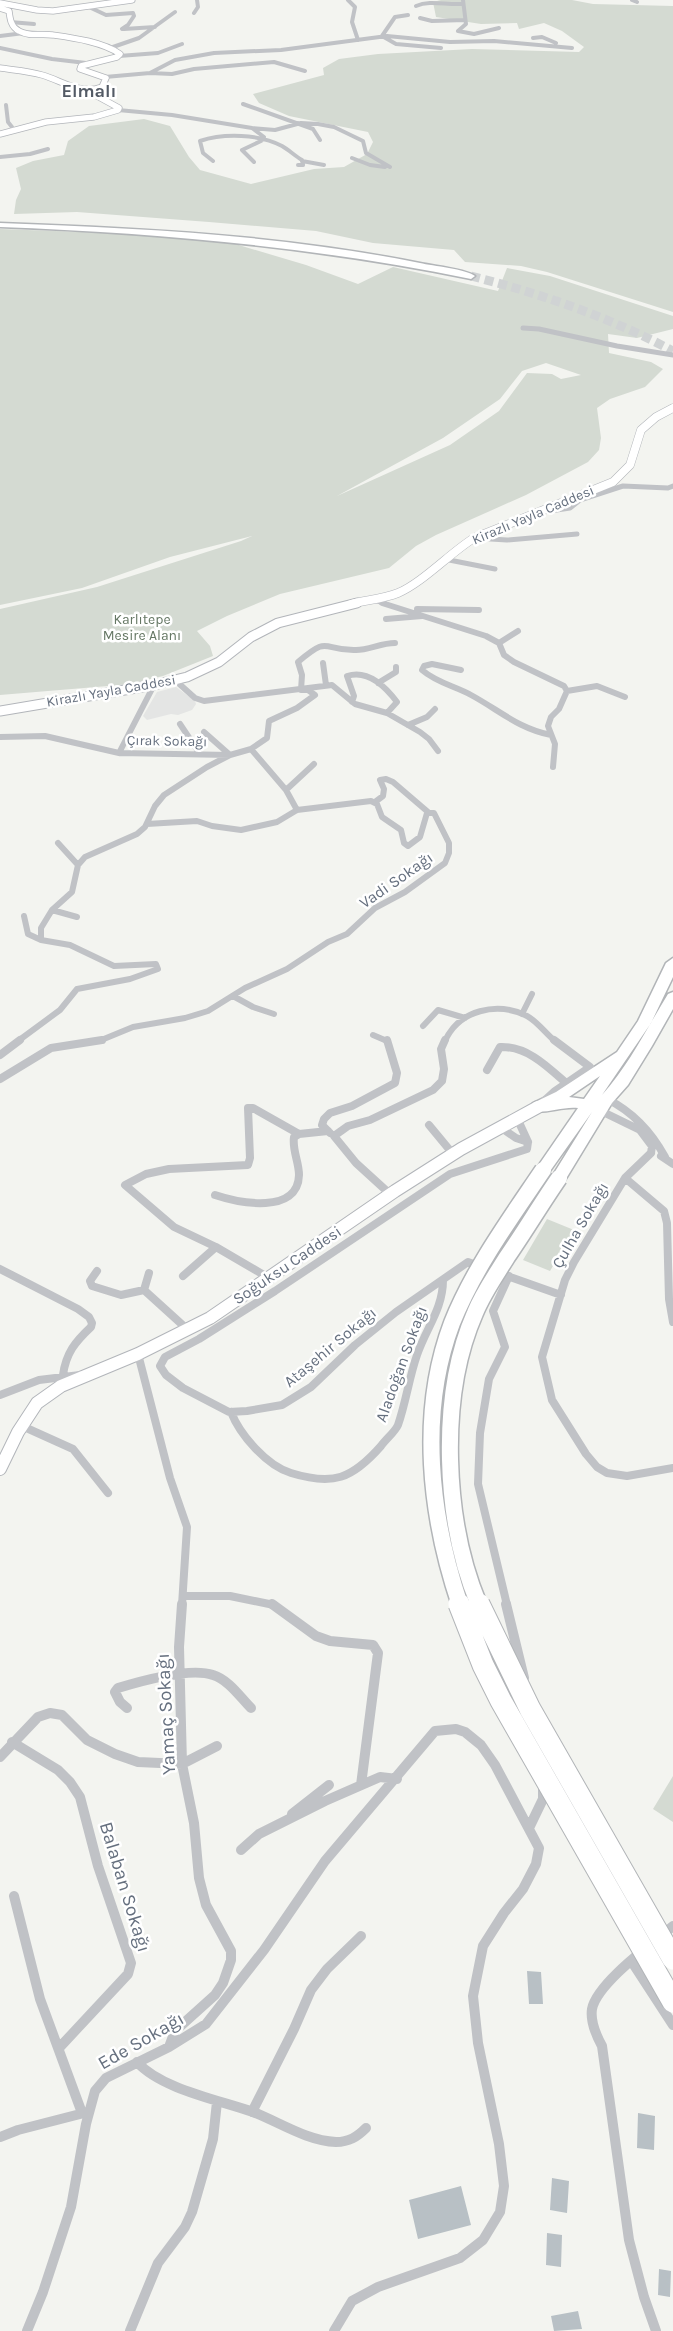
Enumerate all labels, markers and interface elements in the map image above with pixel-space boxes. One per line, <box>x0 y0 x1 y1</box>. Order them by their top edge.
district label: Elmalı <box>61 80 117 102</box>
street label: Kirazlı Yayla Caddesi <box>469 482 597 548</box>
park label: Karlıtepe Mesire Alanı <box>103 611 181 644</box>
street label: Kirazlı Yayla Caddesi <box>45 671 177 711</box>
street label: Çırak Sokağı <box>127 732 207 750</box>
street label: Vadi Sokağı <box>356 848 436 912</box>
street label: Çulha Sokağı <box>548 1179 612 1271</box>
street label: Soğuksu Caddesi <box>229 1222 345 1308</box>
street label: Ataşehir Sokağı <box>280 1303 380 1391</box>
street label: Aladoğan Sokağı <box>371 1303 431 1425</box>
street label: Yamaç Sokağı <box>152 1653 180 1775</box>
street label: Balaban Sokağı <box>95 1819 155 1955</box>
street label: Ede Sokağı <box>94 2008 188 2074</box>

